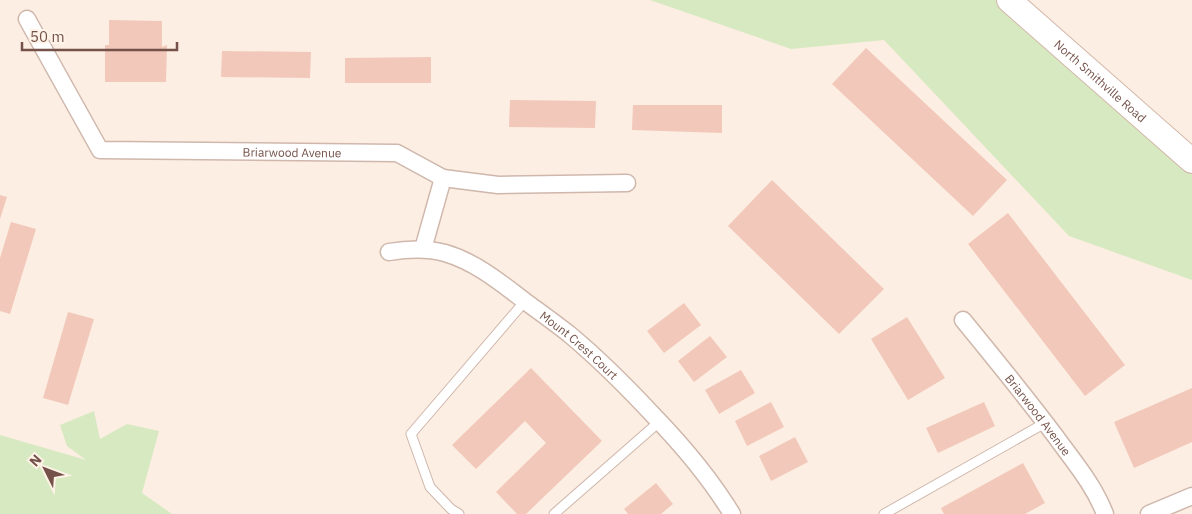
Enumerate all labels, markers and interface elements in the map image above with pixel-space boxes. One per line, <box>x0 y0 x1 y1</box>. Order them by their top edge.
scale bar <box>22 20 178 52</box>
text: 50 m <box>30 27 65 46</box>
street label: North Smithville Road <box>1052 36 1150 125</box>
street label: Briarwood Avenue <box>243 144 342 160</box>
street label: Mount Crest Court <box>537 307 621 382</box>
street label: Briarwood Avenue <box>1002 371 1075 459</box>
north arrow <box>20 444 70 494</box>
text: N <box>25 451 45 470</box>

